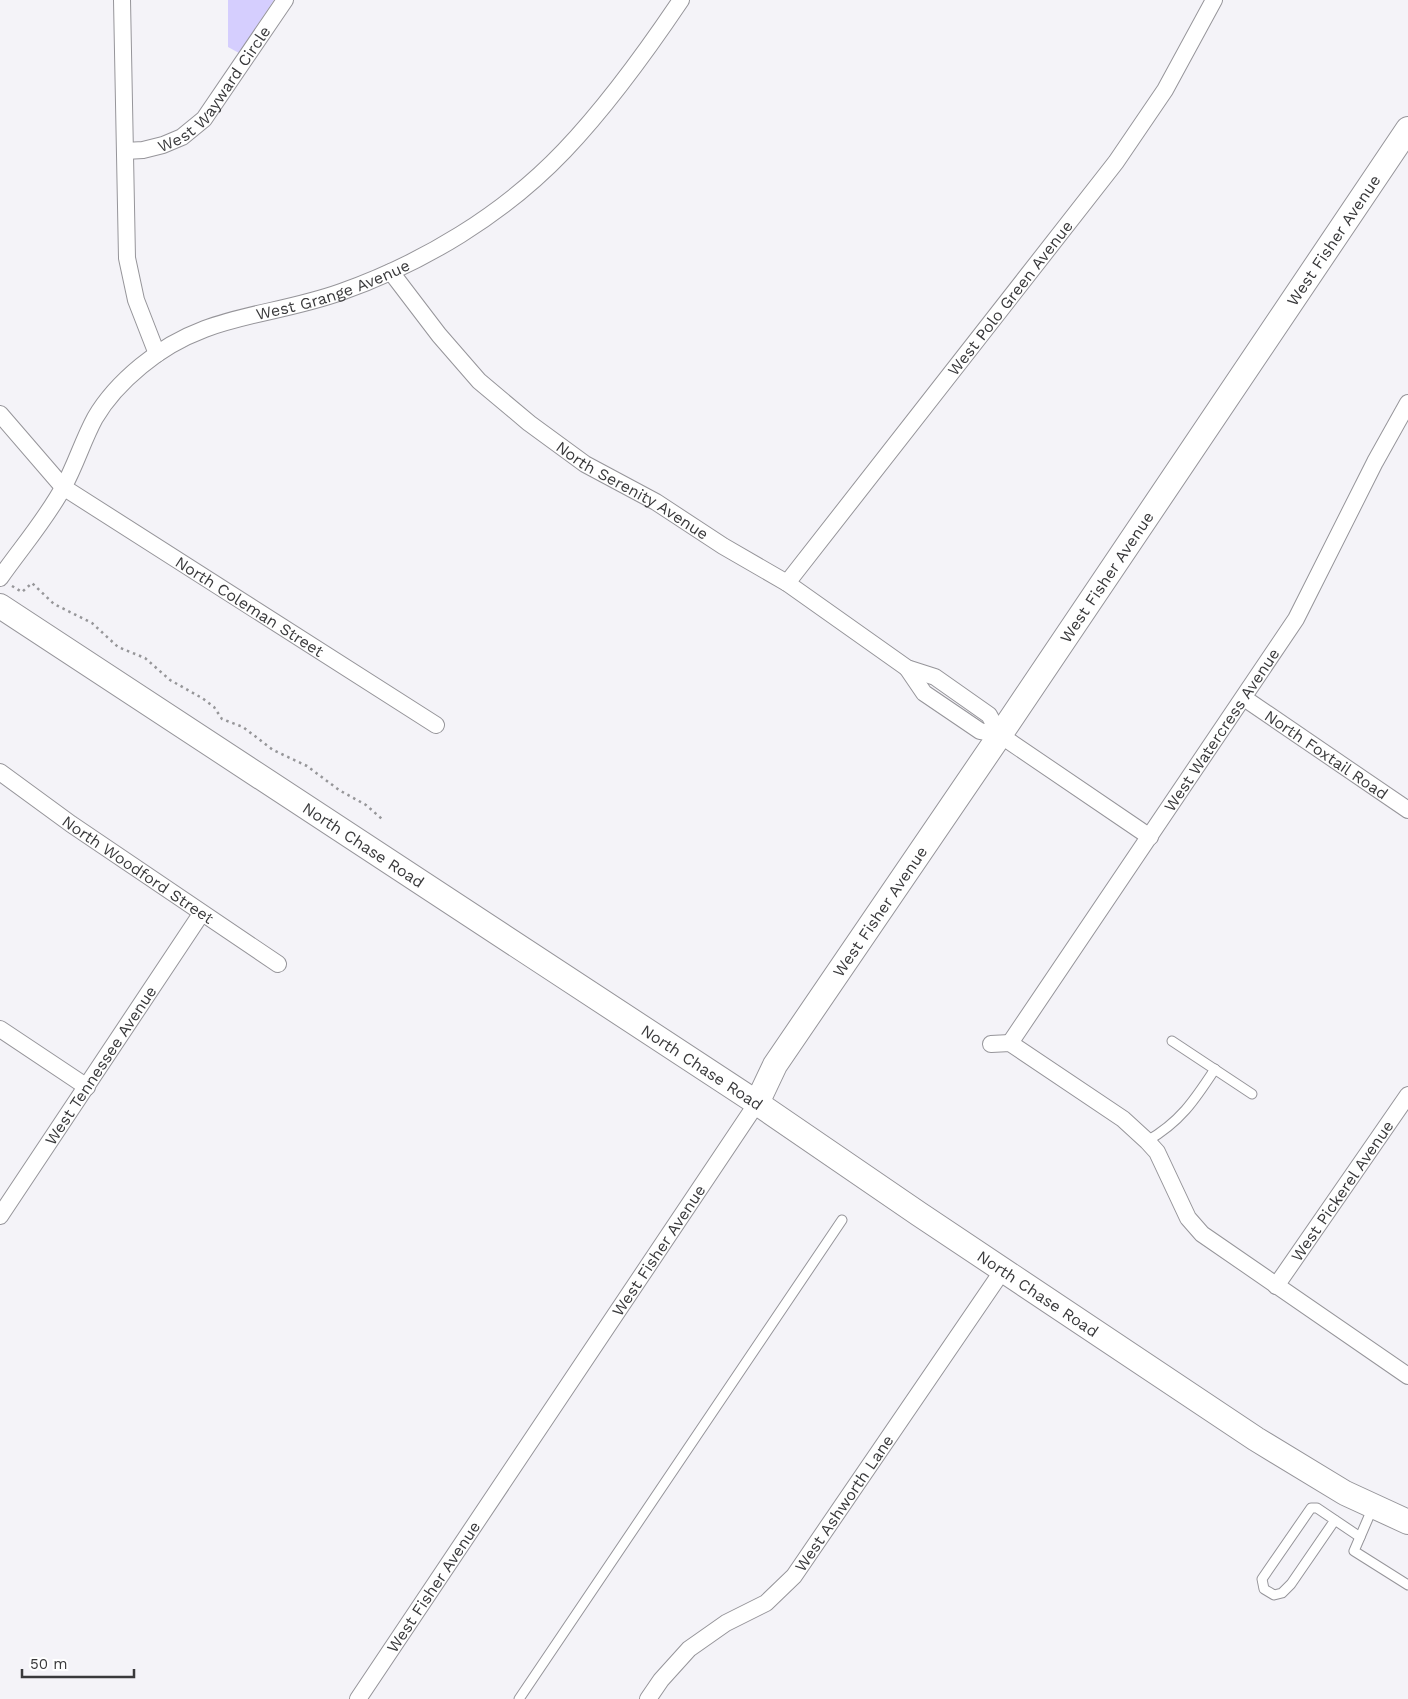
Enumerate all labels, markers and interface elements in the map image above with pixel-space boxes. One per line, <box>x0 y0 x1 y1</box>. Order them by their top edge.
street label: West Wayward Circle <box>155 22 275 156</box>
street label: West Fisher Avenue <box>1283 171 1384 310</box>
street label: West Polo Green Avenue <box>944 217 1077 379</box>
street label: West Grange Avenue <box>254 255 413 324</box>
street label: North Serenity Avenue <box>552 437 712 544</box>
street label: West Fisher Avenue <box>1056 508 1158 646</box>
street label: North Coleman Street <box>172 552 327 661</box>
street label: West Watercress Avenue <box>1160 645 1284 815</box>
street label: North Foxtail Road <box>1261 706 1392 804</box>
street label: North Chase Road <box>299 798 428 892</box>
street label: North Woodford Street <box>58 812 217 928</box>
street label: West Fisher Avenue <box>829 843 931 981</box>
street label: West Tennessee Avenue <box>41 982 160 1149</box>
street label: North Chase Road <box>638 1021 766 1114</box>
street label: West Pickerel Avenue <box>1287 1117 1398 1265</box>
street label: West Fisher Avenue <box>608 1181 710 1320</box>
street label: North Chase Road <box>974 1247 1102 1341</box>
street label: West Ashworth Lane <box>791 1431 898 1575</box>
street label: West Fisher Avenue <box>383 1518 484 1656</box>
scale bar <box>22 1646 135 1678</box>
text: 50 m <box>30 1655 67 1673</box>

